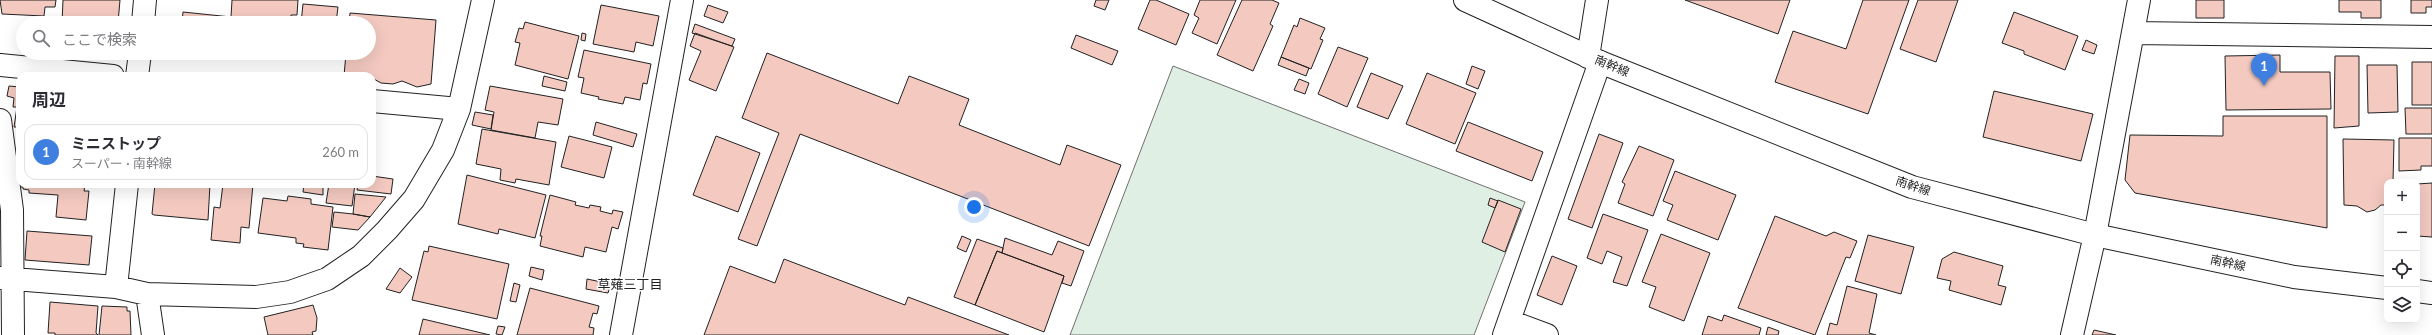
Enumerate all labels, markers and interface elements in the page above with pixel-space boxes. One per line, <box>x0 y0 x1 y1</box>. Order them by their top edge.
search box <box>16 16 376 60</box>
icon: search <box>30 27 52 49</box>
text: ここで検索 <box>62 30 137 48</box>
street label: 南幹線 <box>1593 52 1632 79</box>
pin: 1 <box>2251 53 2277 86</box>
text: 周辺 <box>32 89 66 110</box>
text: ミニストップ <box>71 134 161 152</box>
text: 1 <box>42 144 50 160</box>
text: 260 m <box>322 144 359 160</box>
text: スーパー · 南幹線 <box>71 155 172 171</box>
street label: 南幹線 <box>1894 173 1933 198</box>
map controls <box>2384 179 2420 323</box>
button: + <box>2384 179 2420 215</box>
your location <box>964 197 984 217</box>
button: − <box>2384 215 2420 251</box>
street label: 南幹線 <box>2209 251 2247 274</box>
button: locate <box>2384 251 2420 287</box>
district label: 草薙三丁目 <box>597 276 663 292</box>
button: layers <box>2384 287 2420 323</box>

